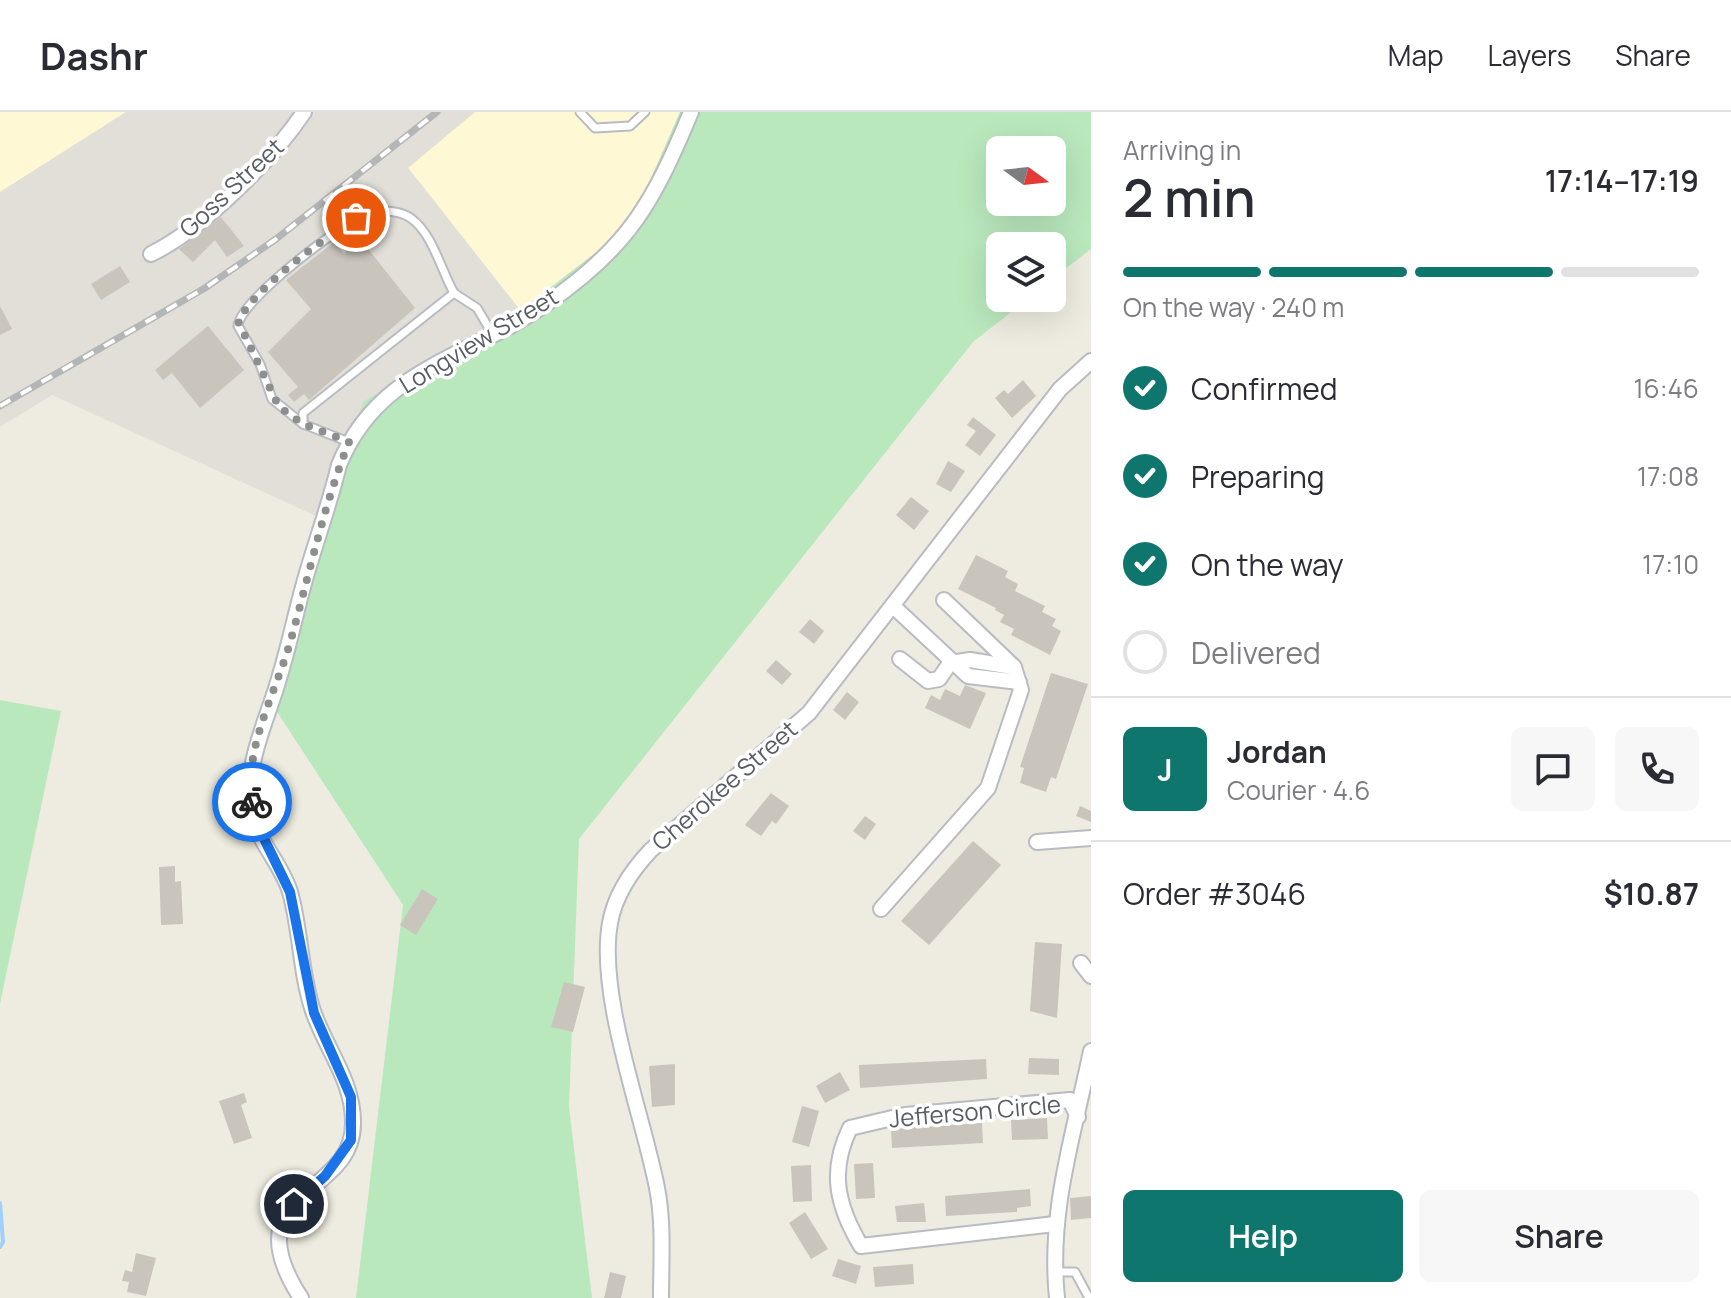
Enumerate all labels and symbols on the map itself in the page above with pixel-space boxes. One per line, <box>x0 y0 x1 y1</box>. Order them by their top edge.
street label: Goss Street <box>172 130 290 244</box>
north arrow <box>986 136 1066 216</box>
pin <box>322 184 390 252</box>
street label: Longview Street <box>393 279 564 400</box>
street label: Cherokee Street <box>644 712 804 857</box>
courier <box>212 762 292 842</box>
street label: Jefferson Circle <box>888 1087 1062 1134</box>
pin <box>260 1170 328 1238</box>

